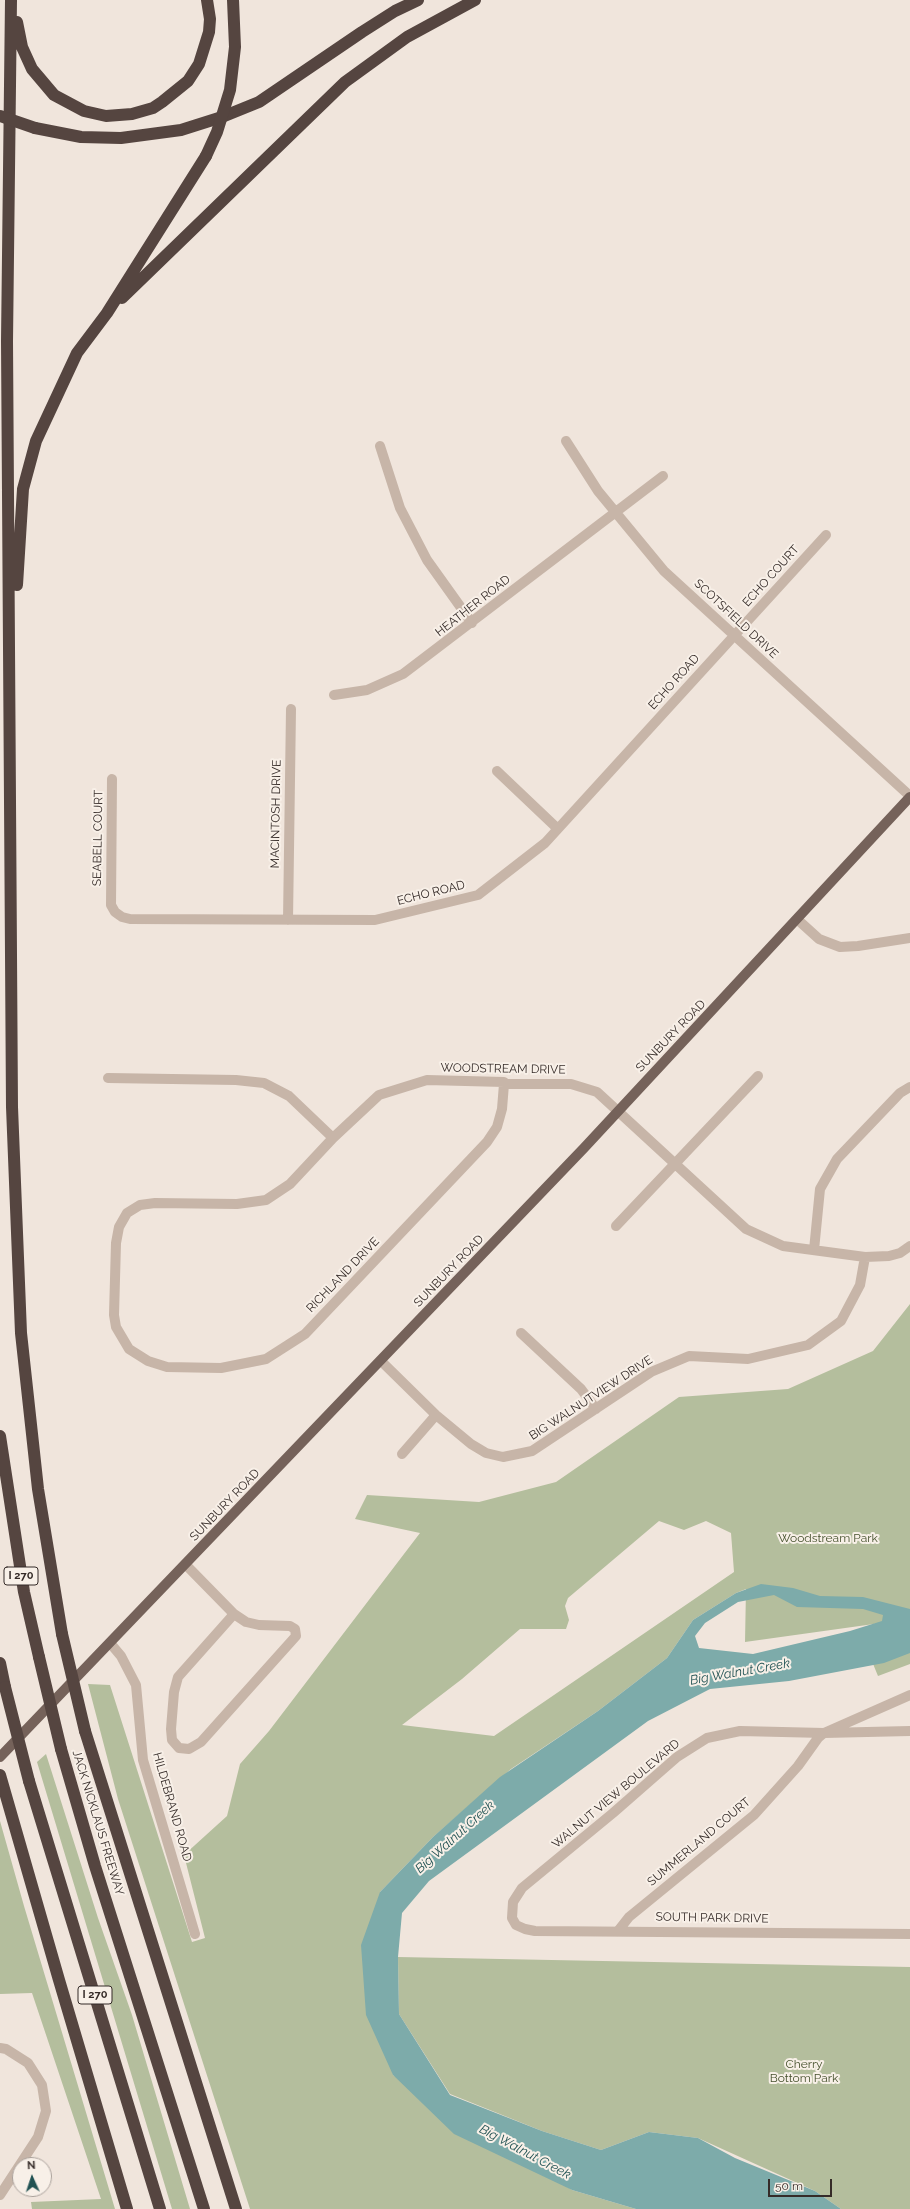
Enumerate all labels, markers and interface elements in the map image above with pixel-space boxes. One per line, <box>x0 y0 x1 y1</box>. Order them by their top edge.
street label: ECHO COURT <box>740 542 802 610</box>
street label: HEATHER ROAD <box>433 572 513 640</box>
street label: SCOTSFIELD DRIVE <box>691 576 781 662</box>
street label: ECHO ROAD <box>645 651 703 713</box>
street label: MACINTOSH DRIVE <box>268 759 284 869</box>
street label: SEABELL COURT <box>90 790 106 886</box>
street label: ECHO ROAD <box>396 878 466 908</box>
street label: SUNBURY ROAD <box>633 997 709 1075</box>
street label: WOODSTREAM DRIVE <box>440 1061 566 1077</box>
street label: SUNBURY ROAD <box>411 1232 487 1310</box>
street label: RICHLAND DRIVE <box>304 1234 382 1316</box>
street label: BIG WALNUTVIEW DRIVE <box>527 1353 655 1443</box>
street label: SUNBURY ROAD <box>187 1466 263 1544</box>
park label: Woodstream Park <box>778 1531 878 1545</box>
road number: I 270 <box>4 1567 38 1585</box>
water label: Big Walnut Creek <box>689 1656 791 1688</box>
street label: WALNUT VIEW BOULEVARD <box>549 1736 683 1852</box>
street label: JACK NICKLAUS FREEWAY <box>69 1749 127 1897</box>
street label: HILDEBRAND ROAD <box>150 1751 194 1863</box>
street label: SUMMERLAND COURT <box>645 1795 753 1889</box>
water label: Big Walnut Creek <box>412 1797 498 1877</box>
street label: SOUTH PARK DRIVE <box>655 1910 769 1926</box>
road number: I 270 <box>78 1986 112 2004</box>
park label: Cherry Bottom Park <box>770 2057 838 2085</box>
water label: Big Walnut Creek <box>477 2121 573 2183</box>
north arrow <box>12 2157 52 2197</box>
text: N <box>27 2159 36 2172</box>
scale bar <box>770 2171 834 2197</box>
text: 50 m <box>775 2179 803 2193</box>

